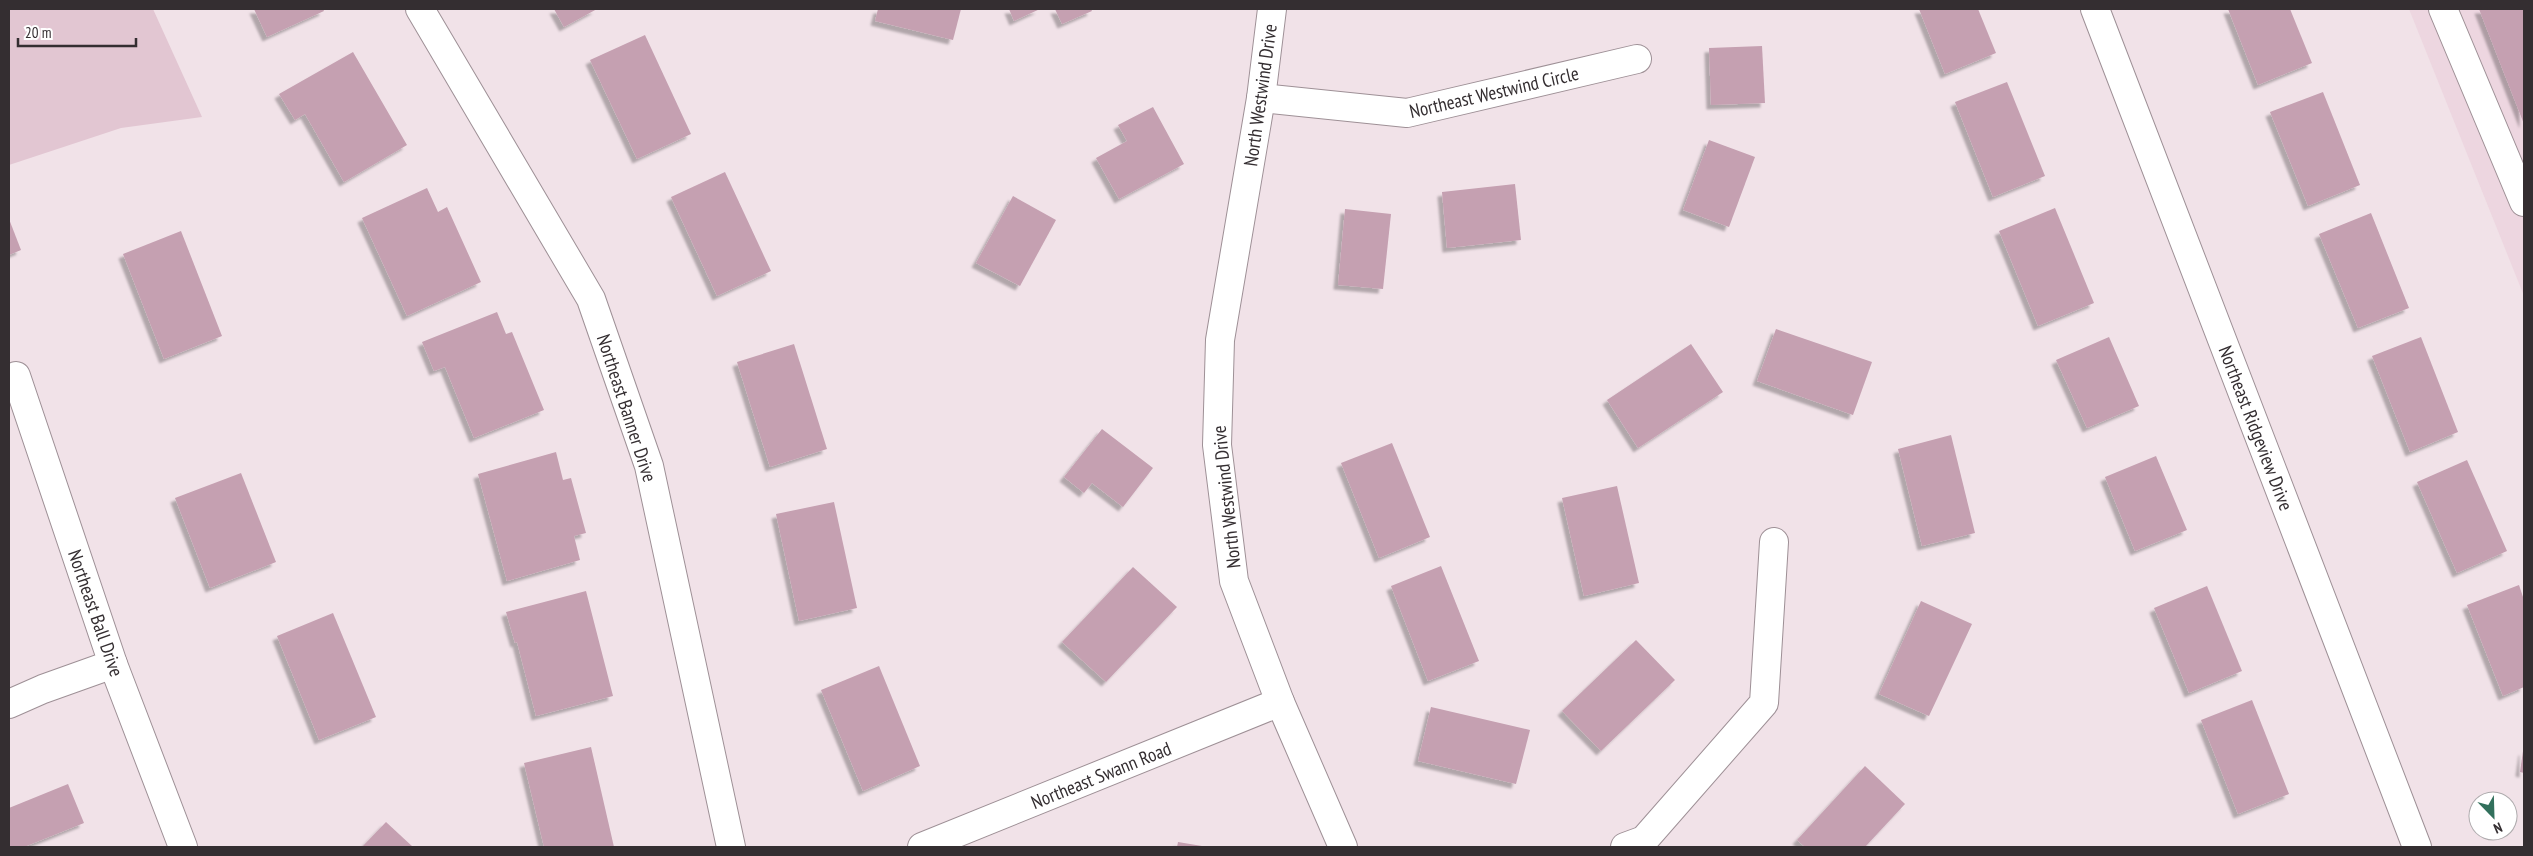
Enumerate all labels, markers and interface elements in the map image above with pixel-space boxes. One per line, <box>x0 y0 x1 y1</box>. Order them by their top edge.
scale bar <box>18 15 135 47</box>
street label: North Westwind Drive <box>1238 22 1282 168</box>
text: 20 m <box>25 23 51 42</box>
street label: Northeast Westwind Circle <box>1407 61 1581 123</box>
street label: Northeast Banner Drive <box>592 331 662 485</box>
street label: Northeast Ridgeview Drive <box>2214 342 2299 514</box>
street label: North Westwind Drive <box>1207 424 1245 570</box>
street label: Northeast Ball Drive <box>63 546 129 680</box>
street label: Northeast Swann Road <box>1027 736 1175 814</box>
north arrow <box>2468 791 2518 841</box>
text: N <box>2491 818 2505 838</box>

